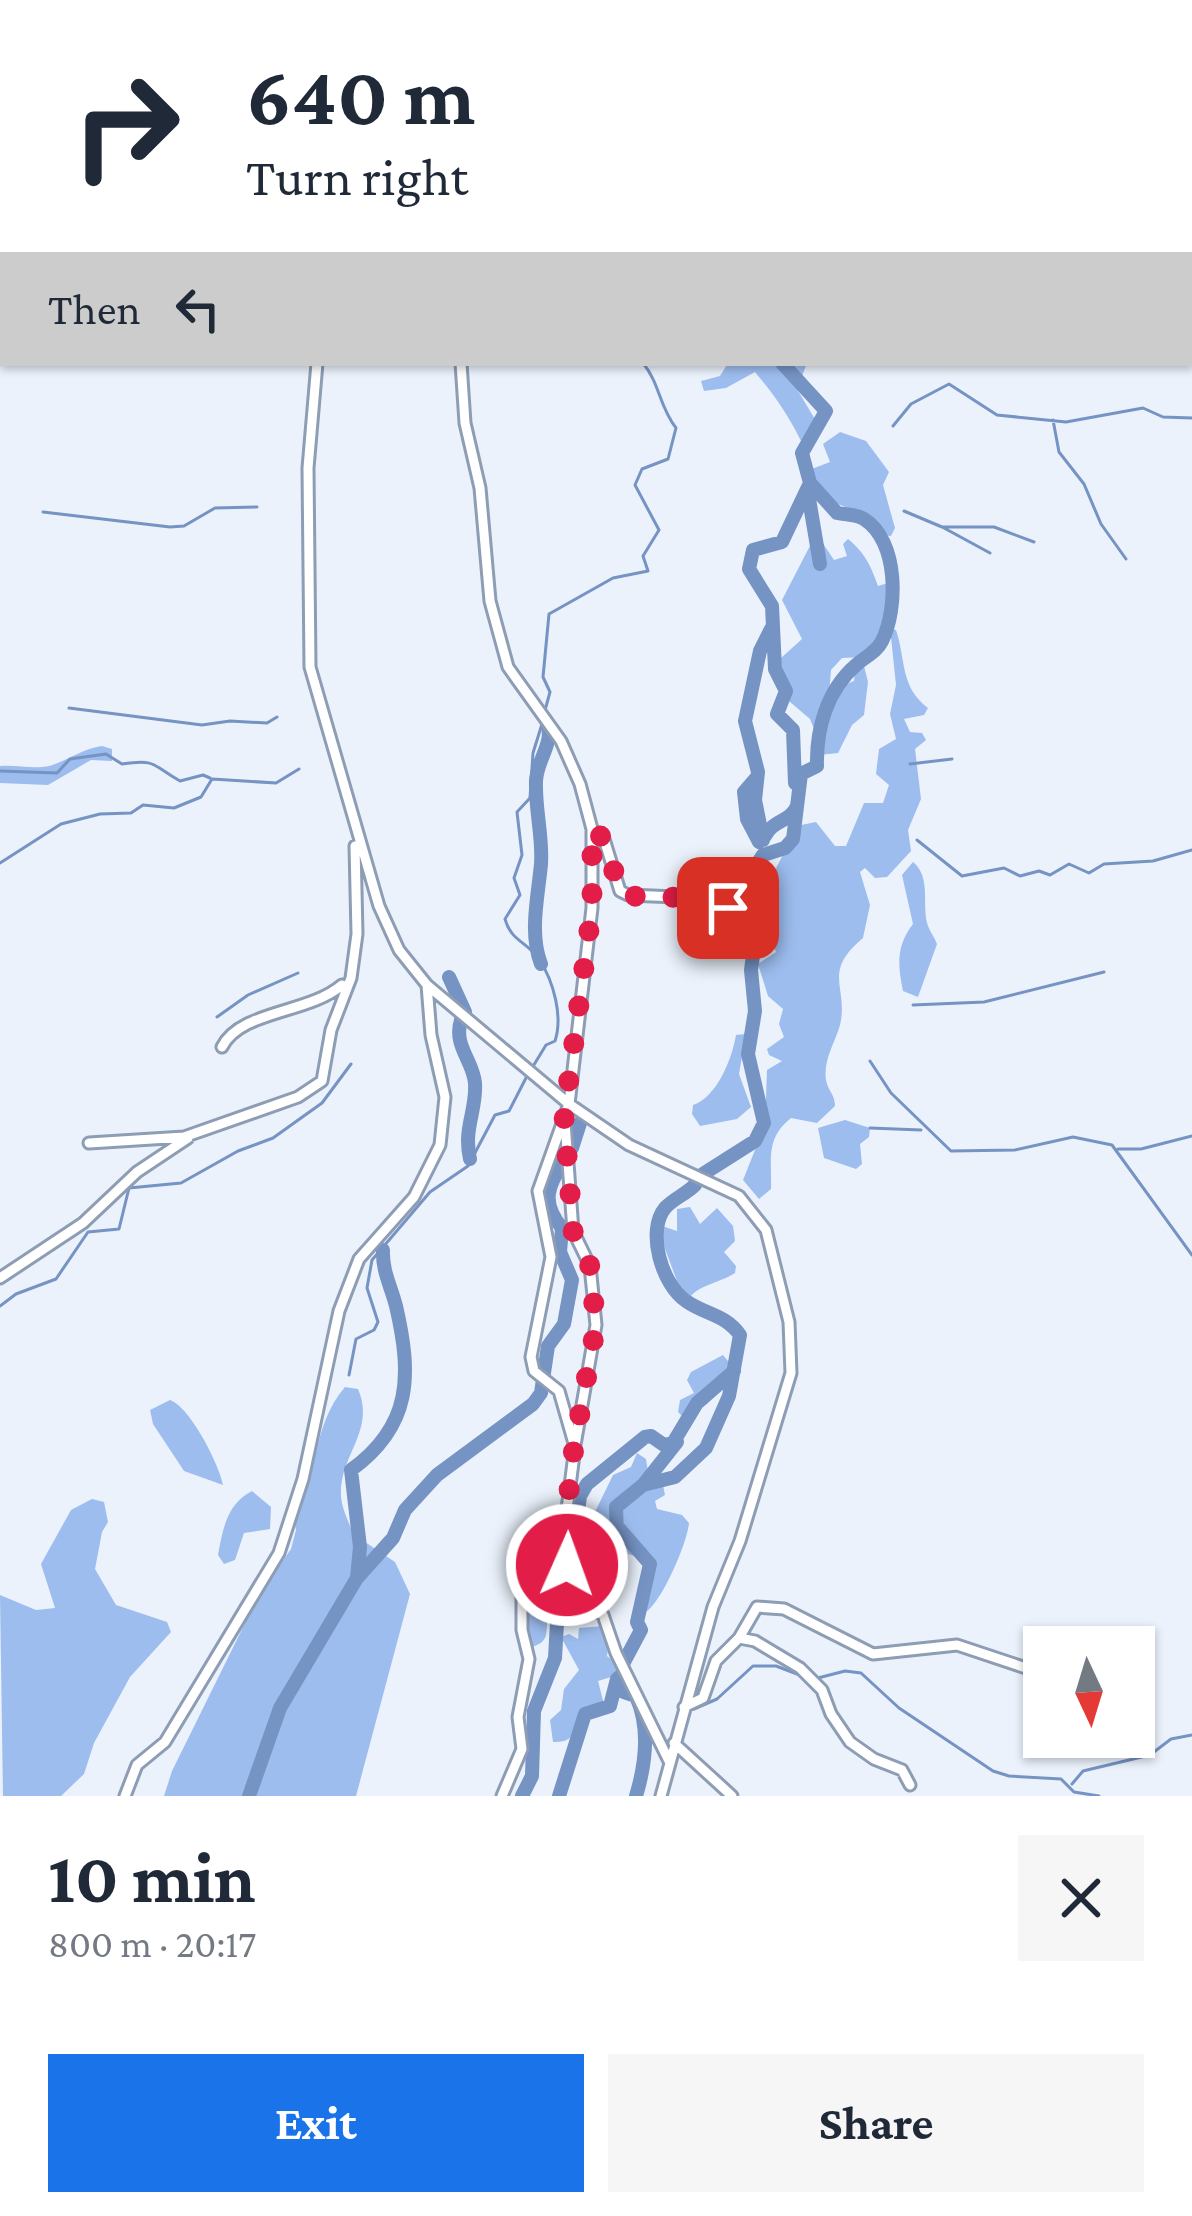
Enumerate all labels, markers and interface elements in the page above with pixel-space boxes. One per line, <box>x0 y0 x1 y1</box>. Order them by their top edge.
icon: right <box>48 48 204 204</box>
text: 640 m <box>246 49 475 142</box>
text: Turn right <box>246 147 468 207</box>
icon: left <box>165 276 231 342</box>
text: Then <box>48 284 141 334</box>
pin <box>677 857 779 959</box>
icon: arrive <box>695 875 761 941</box>
position arrow <box>504 1502 630 1628</box>
north arrow <box>1023 1626 1155 1758</box>
map controls <box>1023 1626 1155 1758</box>
button: close <box>1018 1835 1144 1961</box>
text: 10 min <box>48 1837 256 1917</box>
text: 800 m · 20:17 <box>48 1922 256 1965</box>
button: Exit <box>48 2054 584 2192</box>
button: Share <box>608 2054 1144 2192</box>

